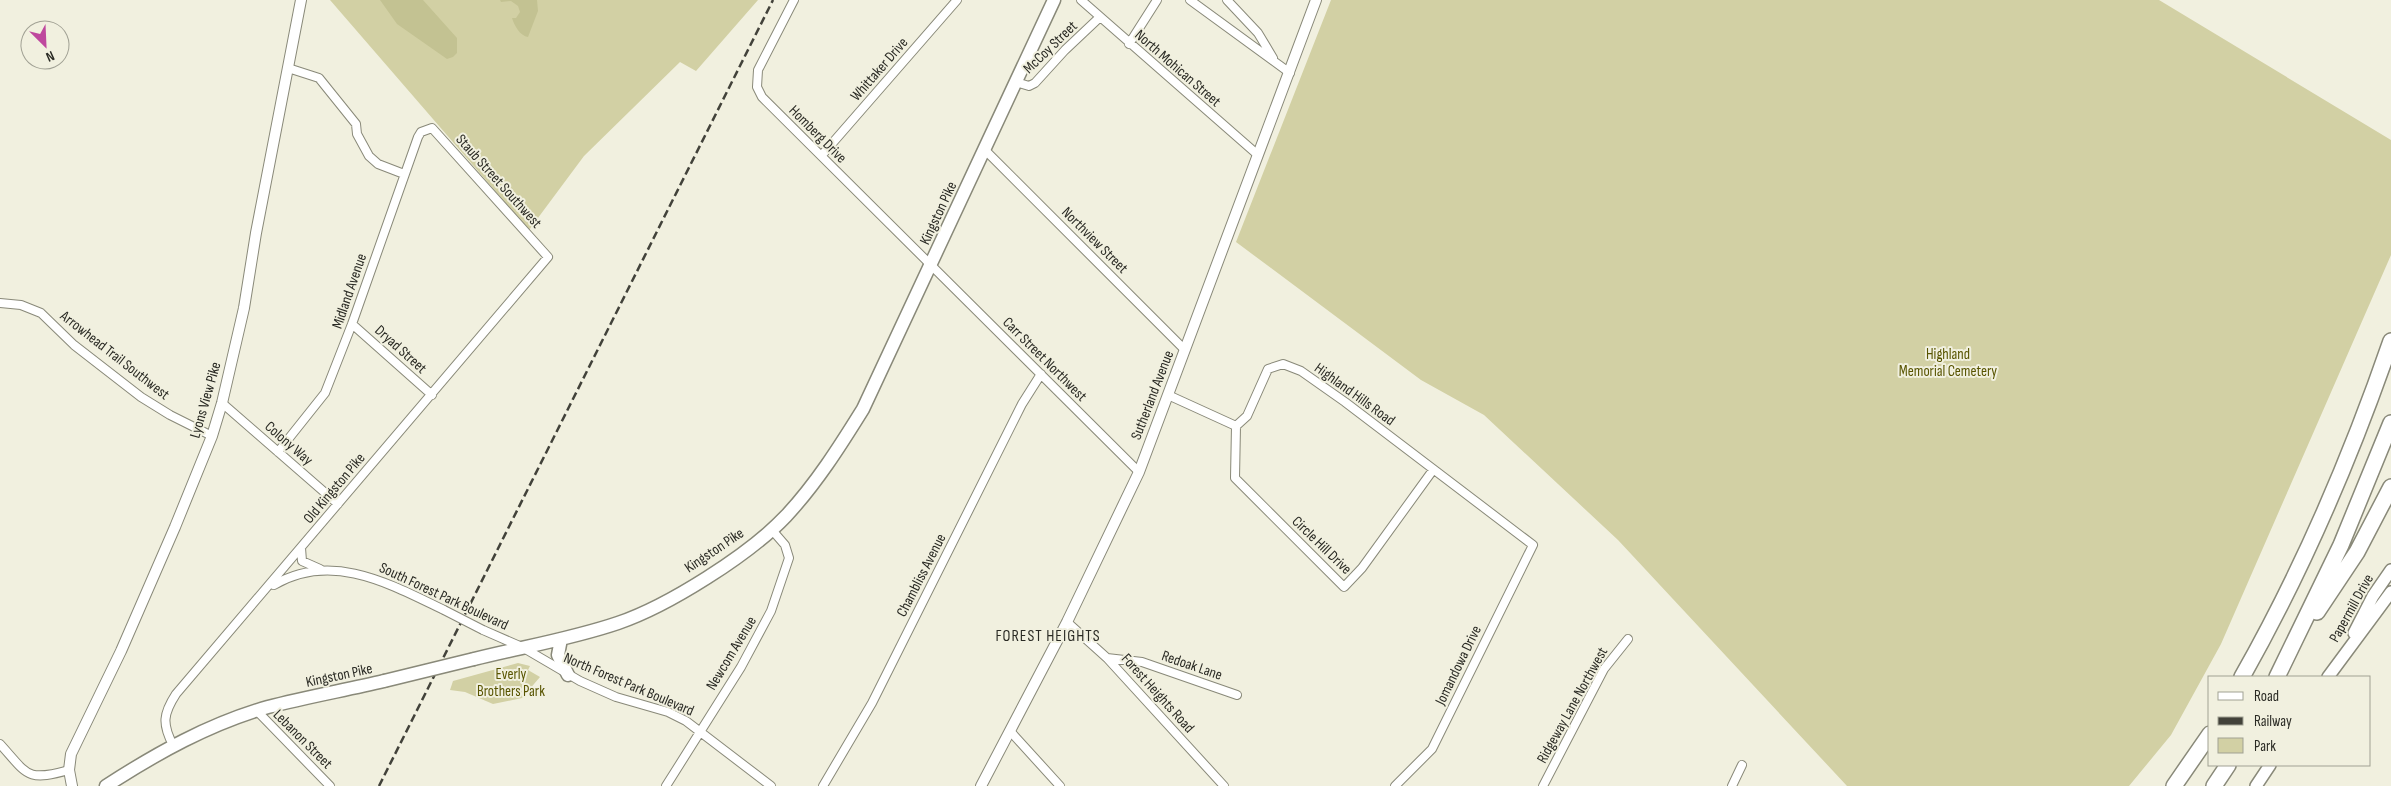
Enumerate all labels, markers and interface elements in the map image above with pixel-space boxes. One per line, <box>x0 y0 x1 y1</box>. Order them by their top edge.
street label: McCoy Street <box>1019 17 1082 78</box>
north arrow <box>20 20 70 70</box>
street label: North Mohican Street <box>1131 26 1225 111</box>
street label: Whittaker Drive <box>847 34 912 105</box>
text: N <box>43 47 57 66</box>
street label: Homberg Drive <box>785 101 851 167</box>
street label: Staub Street Southwest <box>451 130 546 233</box>
street label: Kingston Pike <box>916 179 961 248</box>
street label: Northview Street <box>1057 203 1132 278</box>
street label: Midland Avenue <box>328 251 371 331</box>
street label: Arrowhead Trail Southwest <box>55 306 173 404</box>
street label: Carr Street Northwest <box>998 313 1091 406</box>
street label: Dryad Street <box>371 321 431 378</box>
park label: Highland Memorial Cemetery <box>1899 345 1997 381</box>
street label: Sutherland Avenue <box>1127 348 1178 443</box>
street label: Highland Hills Road <box>1311 359 1399 430</box>
street label: Lyons View Pike <box>186 360 225 440</box>
street label: Colony Way <box>261 417 317 470</box>
street label: Old Kingston Pike <box>299 449 369 528</box>
street label: Circle Hill Drive <box>1288 512 1356 579</box>
street label: Kingston Pike <box>681 524 748 577</box>
street label: Chambliss Avenue <box>892 530 951 620</box>
street label: South Forest Park Boulevard <box>376 558 511 635</box>
street label: Papermill Drive <box>2325 571 2378 646</box>
street label: Newcom Avenue <box>702 613 761 694</box>
street label: Jomandowa Drive <box>1431 622 1486 709</box>
district label: FOREST HEIGHTS <box>995 627 1101 646</box>
street label: Ridgeway Lane Northwest <box>1533 643 1612 767</box>
street label: Redoak Lane <box>1159 646 1225 685</box>
street label: North Forest Park Boulevard <box>561 648 697 721</box>
street label: Forest Heights Road <box>1117 650 1198 737</box>
street label: Kingston Pike <box>304 659 374 692</box>
park label: Everly Brothers Park <box>477 665 545 701</box>
legend <box>2208 676 2371 766</box>
text: Road <box>2254 687 2279 706</box>
street label: Lebanon Street <box>269 706 337 773</box>
text: Railway <box>2254 712 2292 731</box>
text: Park <box>2254 737 2276 756</box>

